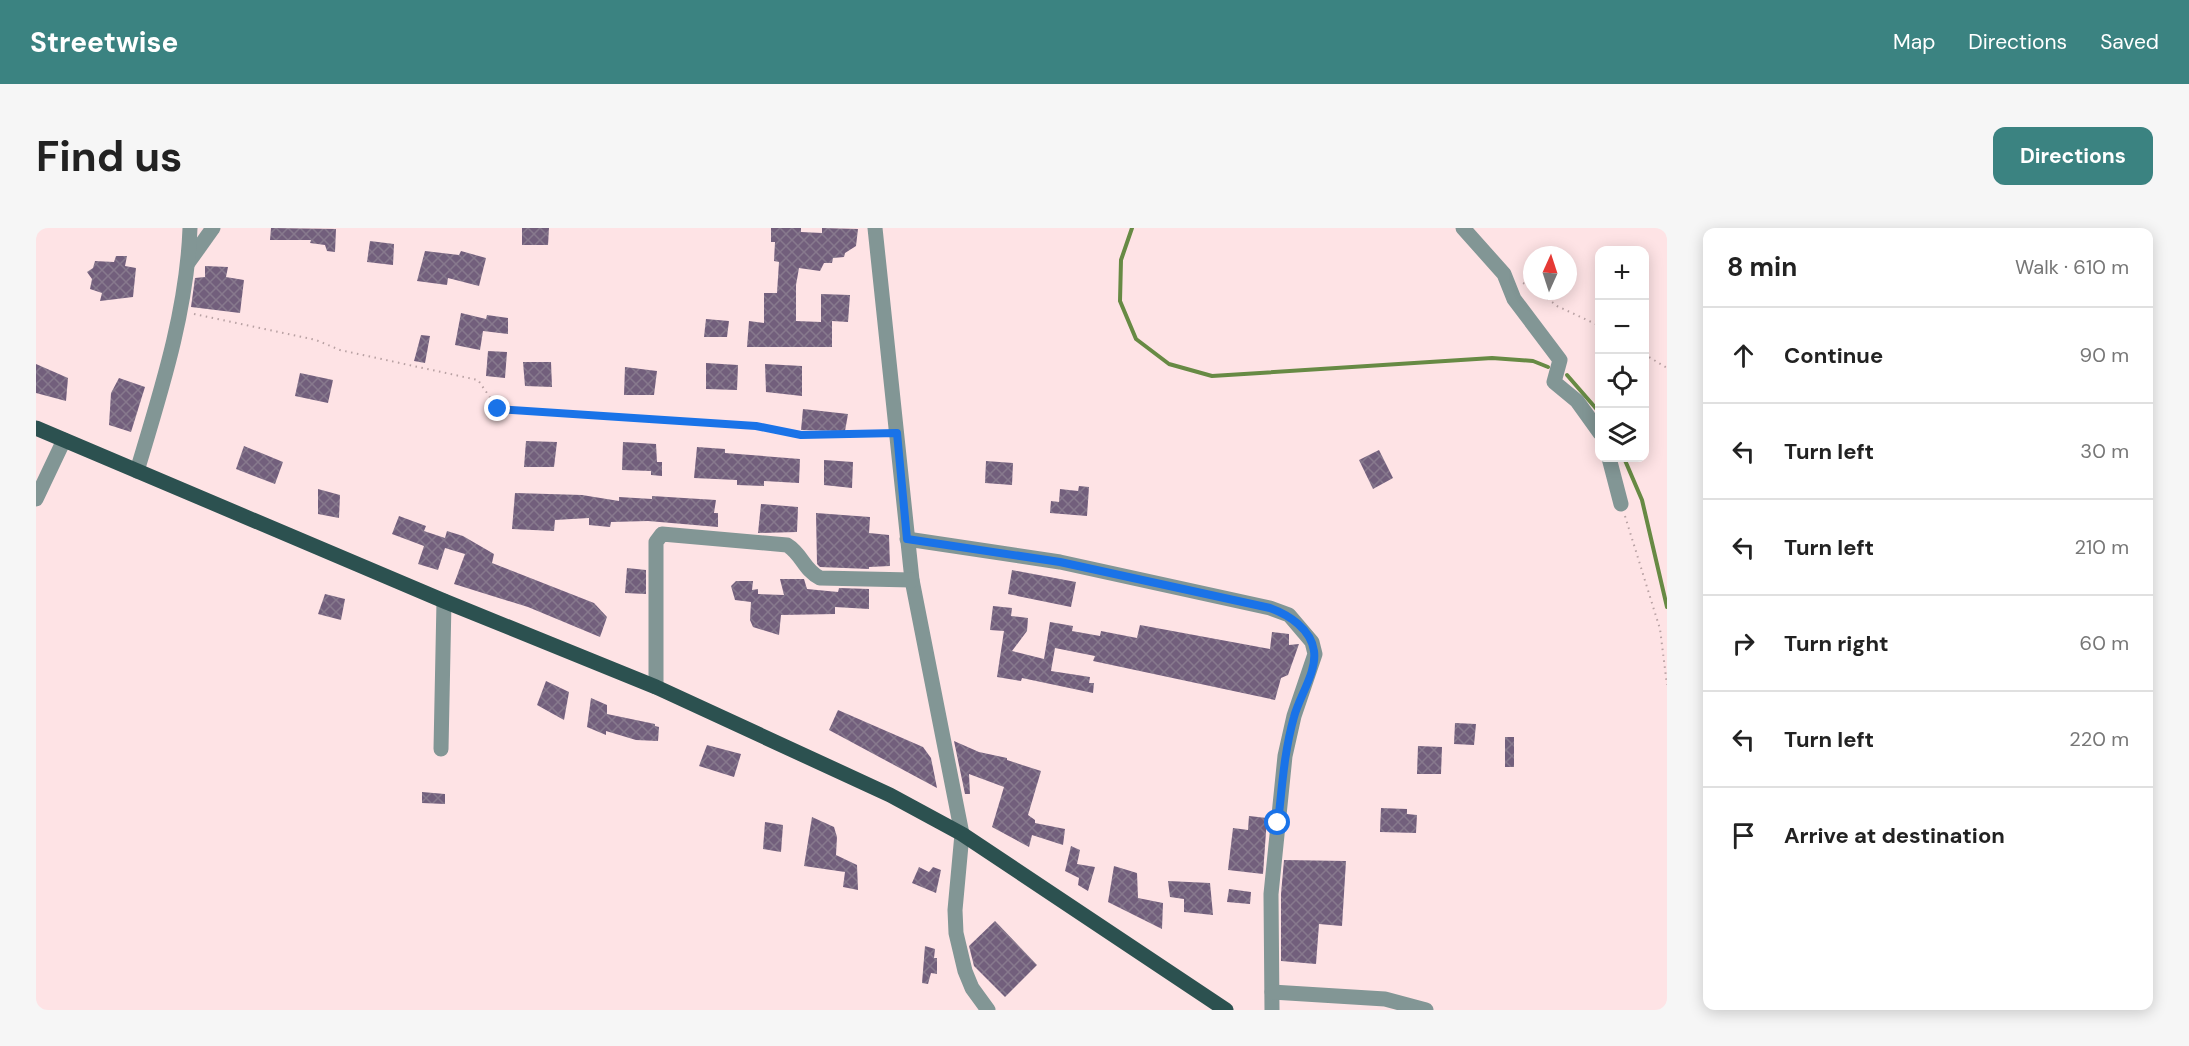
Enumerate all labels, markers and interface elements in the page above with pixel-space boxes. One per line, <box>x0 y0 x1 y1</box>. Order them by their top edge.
text: Streetwise <box>30 24 178 61</box>
text: Map <box>1893 28 1935 56</box>
text: Directions <box>1968 28 2067 56</box>
text: Saved <box>2100 28 2159 56</box>
button: Directions <box>1993 127 2153 185</box>
text: Find us <box>36 129 182 184</box>
north arrow <box>1523 246 1577 300</box>
map controls <box>1595 246 1649 462</box>
button: + <box>1595 246 1649 300</box>
text: 8 min <box>1727 250 1797 284</box>
text: Walk · 610 m <box>2015 254 2129 280</box>
button: − <box>1595 300 1649 354</box>
icon: ahead <box>1727 339 1760 372</box>
text: Continue <box>1784 341 1883 370</box>
text: 90 m <box>2080 342 2129 368</box>
button: locate <box>1595 354 1649 408</box>
route end <box>484 395 510 421</box>
button: layers <box>1595 408 1649 462</box>
icon: left <box>1727 435 1760 468</box>
text: Turn left <box>1784 437 1874 466</box>
text: 30 m <box>2080 438 2129 464</box>
icon: left <box>1727 531 1760 564</box>
text: Turn left <box>1784 533 1874 562</box>
text: 210 m <box>2074 534 2129 560</box>
icon: right <box>1727 627 1760 660</box>
text: Turn right <box>1784 629 1889 658</box>
text: 60 m <box>2080 630 2129 656</box>
icon: left <box>1727 723 1760 756</box>
text: Turn left <box>1784 725 1874 754</box>
text: 220 m <box>2069 726 2129 752</box>
route start <box>1264 809 1290 835</box>
icon: arrive <box>1727 819 1760 852</box>
text: Arrive at destination <box>1784 821 2005 850</box>

